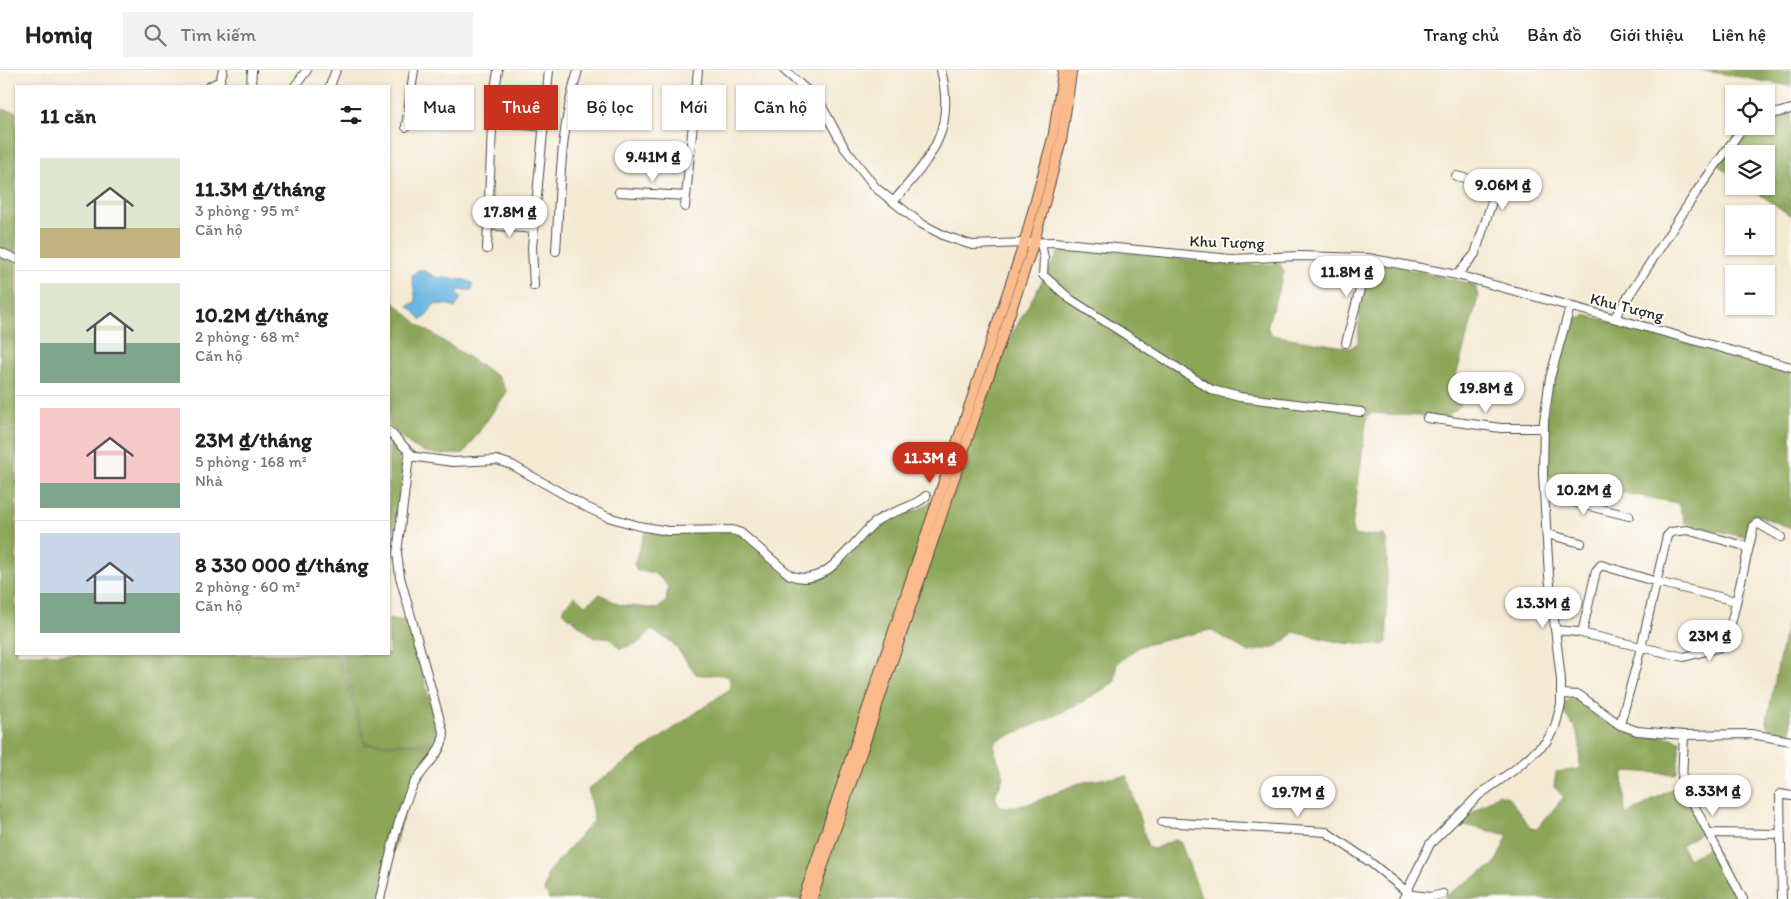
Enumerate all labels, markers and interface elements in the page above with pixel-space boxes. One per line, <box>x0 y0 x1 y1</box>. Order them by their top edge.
search box <box>123 12 473 57</box>
text: Homiq <box>25 20 93 49</box>
icon: search <box>141 21 169 49</box>
text: Tìm kiếm <box>181 23 256 46</box>
text: Trang chủ <box>1423 24 1499 46</box>
text: Bản đồ <box>1527 24 1582 46</box>
text: Giới thiệu <box>1610 24 1684 46</box>
text: Liên hệ <box>1712 24 1766 46</box>
chip: Mua <box>405 85 474 130</box>
chip: Thuê <box>484 85 558 130</box>
chip: Bộ lọc <box>568 85 652 130</box>
chip: Mới <box>662 85 726 130</box>
chip: Căn hộ <box>736 85 825 130</box>
map controls <box>1725 85 1775 315</box>
button: locate <box>1725 85 1775 135</box>
icon: filters <box>337 101 365 129</box>
text: 11 căn <box>40 103 96 128</box>
pin: 9.41M ₫ <box>607 140 699 183</box>
button: layers <box>1725 145 1775 195</box>
text: 9.41M ₫ <box>626 147 680 166</box>
pin: 9.06M ₫ <box>1457 168 1549 211</box>
text: 9.06M ₫ <box>1475 175 1531 194</box>
text: 11.3M ₫/tháng <box>195 176 325 201</box>
icon: home <box>80 178 140 238</box>
pin: 17.8M ₫ <box>464 196 556 238</box>
text: 3 phòng · 95 m² <box>195 201 299 220</box>
text: 17.8M ₫ <box>483 202 537 221</box>
button: + <box>1725 205 1775 255</box>
text: Căn hộ <box>195 220 243 239</box>
street label: Khu Tượng <box>1189 231 1266 253</box>
pin: 11.8M ₫ <box>1301 256 1393 298</box>
text: 11.8M ₫ <box>1321 262 1373 281</box>
button: − <box>1725 265 1775 315</box>
street label: Khu Tượng <box>1588 289 1667 326</box>
text: 10.2M ₫/tháng <box>195 302 328 327</box>
icon: home <box>80 303 140 363</box>
text: 2 phòng · 68 m² <box>195 327 299 346</box>
text: Căn hộ <box>195 346 243 365</box>
pin: 19.8M ₫ <box>1440 372 1532 414</box>
text: 19.8M ₫ <box>1459 378 1513 397</box>
text: 23M ₫/tháng <box>195 427 312 452</box>
icon: home <box>80 428 140 488</box>
pin: 11.3M ₫ <box>884 442 976 484</box>
text: 11.3M ₫ <box>904 448 956 467</box>
text: 5 phòng · 168 m² <box>195 452 307 471</box>
text: Nhà <box>195 471 223 490</box>
pin: 10.2M ₫ <box>1538 474 1630 516</box>
text: 10.2M ₫ <box>1557 480 1611 499</box>
text: 8 330 000 ₫/tháng <box>195 552 368 577</box>
icon: home <box>80 553 140 613</box>
text: 2 phòng · 60 m² <box>195 577 301 596</box>
pin: 13.3M ₫ <box>1497 586 1589 629</box>
text: 13.3M ₫ <box>1516 593 1570 612</box>
text: Căn hộ <box>195 596 243 615</box>
pin: 23M ₫ <box>1675 620 1745 662</box>
text: 23M ₫ <box>1689 626 1731 645</box>
pin: 8.33M ₫ <box>1667 774 1759 817</box>
pin: 19.7M ₫ <box>1252 776 1344 818</box>
text: 8.33M ₫ <box>1685 781 1741 800</box>
text: 19.7M ₫ <box>1272 782 1324 801</box>

